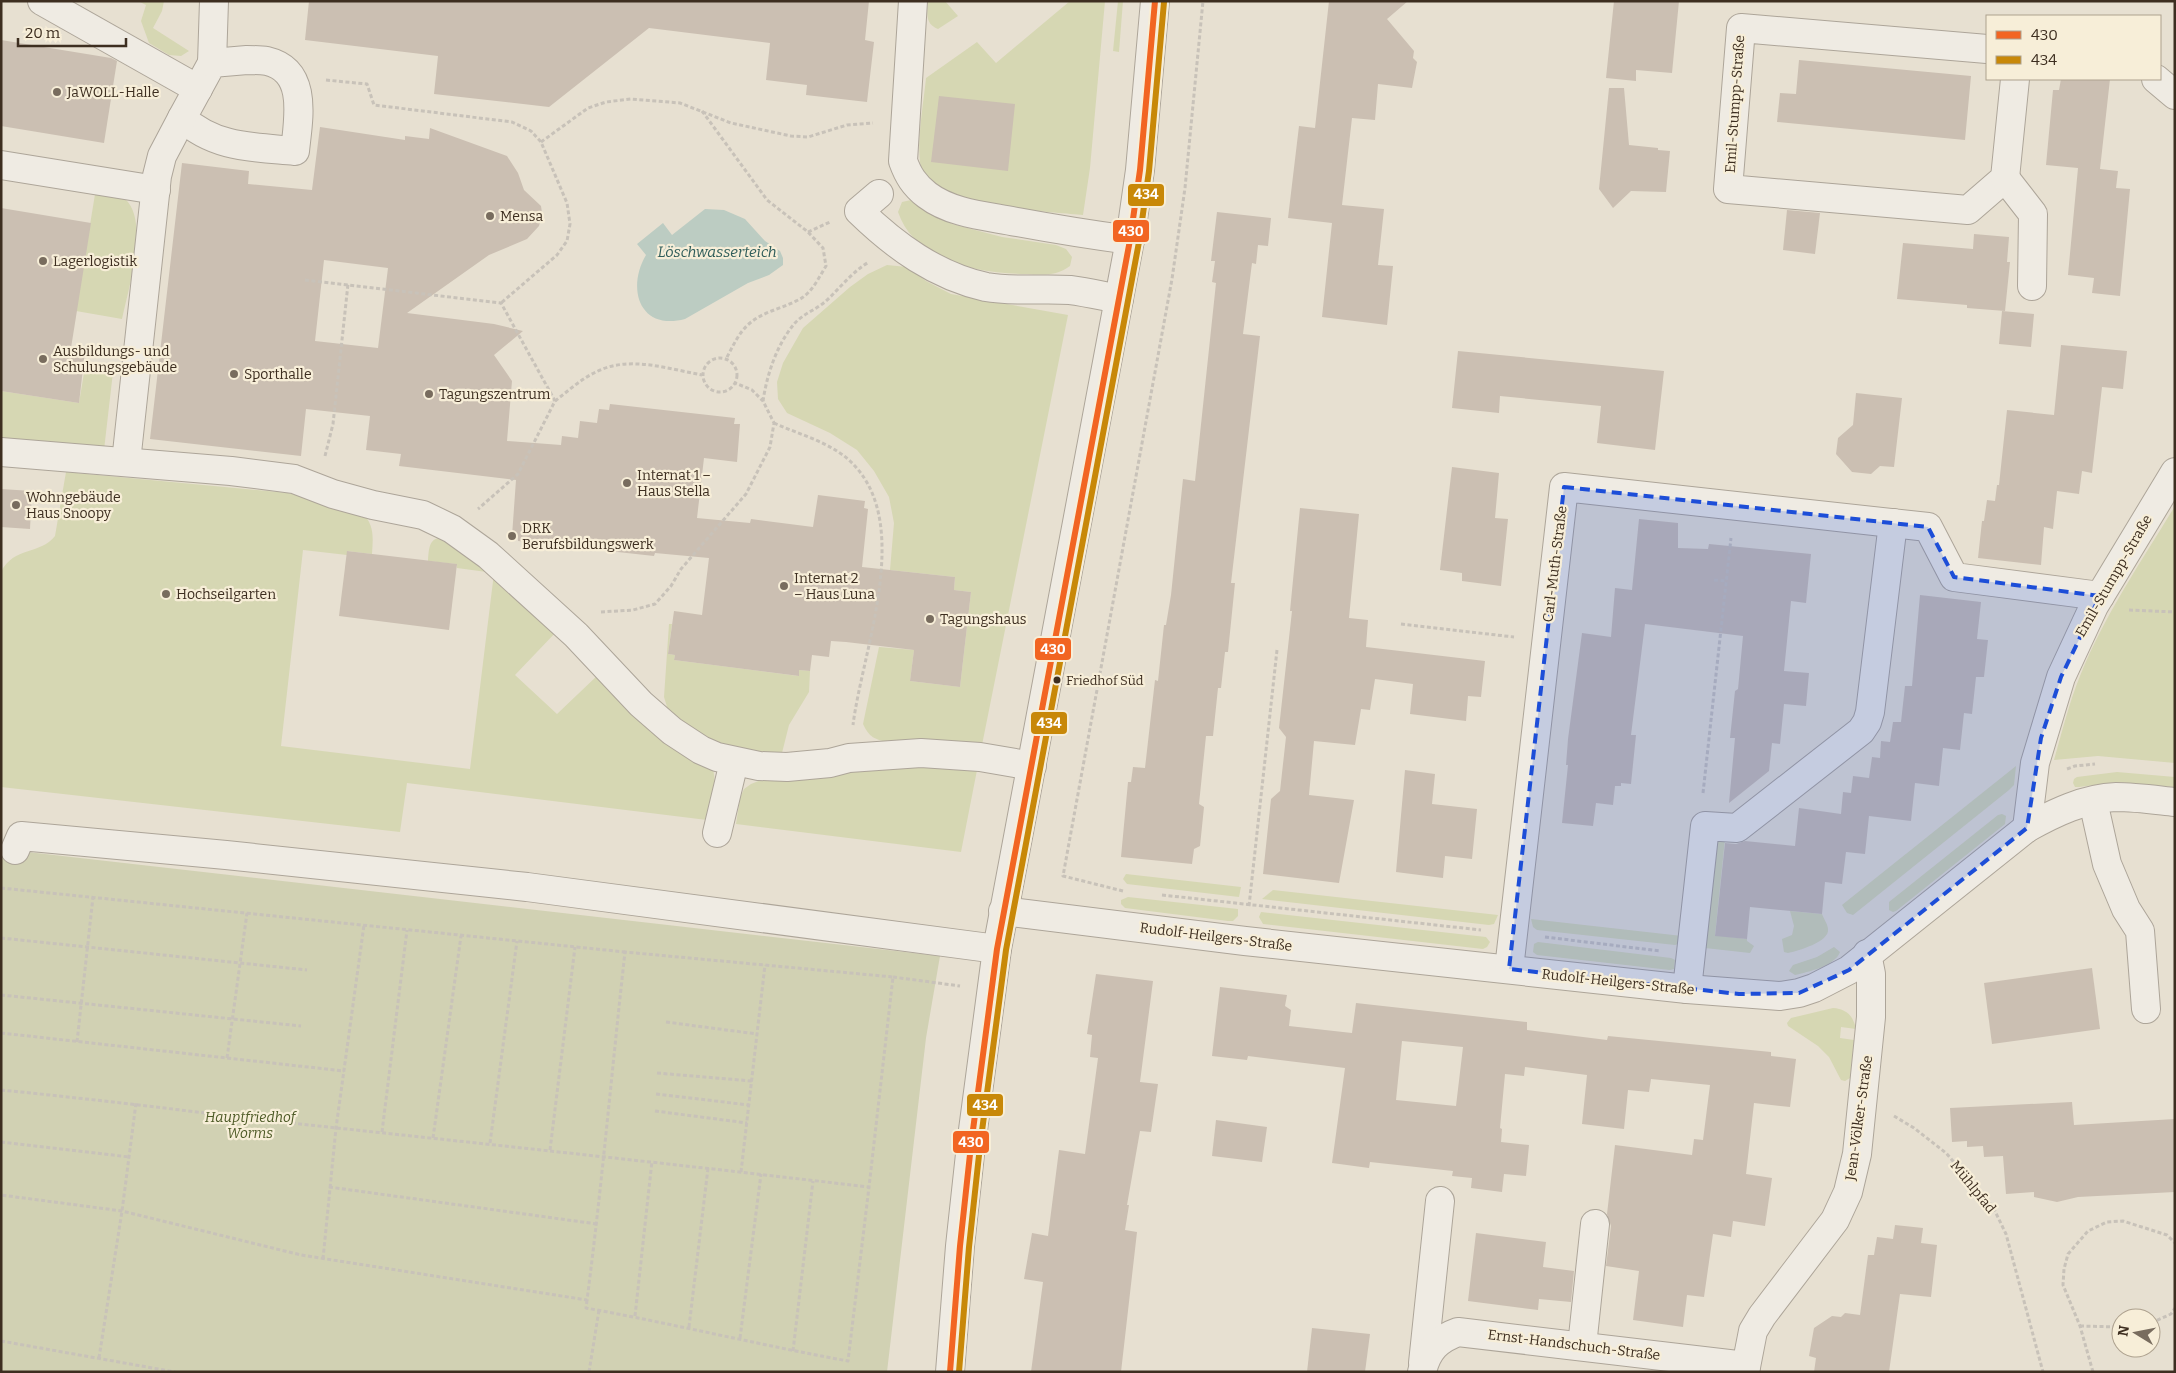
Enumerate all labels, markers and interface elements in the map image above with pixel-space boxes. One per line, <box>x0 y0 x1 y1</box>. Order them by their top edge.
scale bar <box>18 15 125 47</box>
legend <box>1986 15 2161 80</box>
text: 20 m <box>25 24 61 42</box>
text: 430 <box>2031 26 2058 44</box>
street label: Emil-Stumpp-Straße <box>1722 34 1748 174</box>
text: 434 <box>2031 51 2057 69</box>
place label: JaWOLL-Halle <box>66 84 159 101</box>
marker: JaWOLL-Halle <box>51 86 63 98</box>
line badge: 434 <box>1127 183 1165 207</box>
text: 434 <box>1133 186 1159 203</box>
place label: Mensa <box>500 208 543 225</box>
marker: Mensa <box>484 210 496 222</box>
line badge: 430 <box>1112 219 1150 243</box>
text: 430 <box>1118 223 1144 240</box>
water label: Löschwasserteich <box>657 243 777 261</box>
place label: Lagerlogistik <box>53 253 137 270</box>
marker: Lagerlogistik <box>37 255 49 267</box>
place label: Ausbildungs- und Schulungsgebäude <box>53 343 177 376</box>
marker: Ausbildungs- und Schulungsgebäude <box>37 353 49 365</box>
place label: Sporthalle <box>244 366 312 383</box>
marker: Sporthalle <box>228 368 240 380</box>
place label: Tagungszentrum <box>439 386 551 403</box>
marker: Tagungszentrum <box>423 388 435 400</box>
place label: Internat 1 – Haus Stella <box>637 467 711 500</box>
marker: Internat 1 – Haus Stella <box>621 477 633 489</box>
place label: Wohngebäude Haus Snoopy <box>26 489 121 522</box>
marker: Wohngebäude Haus Snoopy <box>10 499 22 511</box>
street label: Carl-Muth-Straße <box>1539 505 1571 623</box>
street label: Emil-Stumpp-Straße <box>2072 512 2156 640</box>
place label: DRK Berufsbildungswerk <box>522 520 654 553</box>
marker: DRK Berufsbildungswerk <box>506 530 518 542</box>
place label: Internat 2 – Haus Luna <box>794 570 875 603</box>
marker: Internat 2 – Haus Luna <box>778 580 790 592</box>
place label: Hochseilgarten <box>176 586 276 603</box>
marker: Hochseilgarten <box>160 588 172 600</box>
place label: Tagungshaus <box>940 611 1027 628</box>
marker: Tagungshaus <box>924 613 936 625</box>
line badge: 430 <box>1034 637 1072 661</box>
text: 430 <box>1040 641 1066 658</box>
place label: Friedhof Süd <box>1066 673 1144 688</box>
marker: Friedhof Süd <box>1052 675 1062 685</box>
line badge: 434 <box>1030 711 1068 735</box>
text: 434 <box>1036 715 1062 732</box>
street label: Rudolf-Heilgers-Straße <box>1139 919 1293 955</box>
street label: Rudolf-Heilgers-Straße <box>1541 966 1695 998</box>
street label: Jean-Völker-Straße <box>1842 1054 1876 1183</box>
line badge: 434 <box>966 1093 1004 1117</box>
text: 434 <box>972 1097 998 1114</box>
park label: Hauptfriedhof Worms <box>205 1109 298 1142</box>
line badge: 430 <box>952 1130 990 1154</box>
text: 430 <box>958 1134 984 1151</box>
street label: Mühlpfad <box>1947 1157 1999 1217</box>
north arrow <box>2111 1308 2161 1358</box>
text: N <box>2114 1324 2133 1338</box>
street label: Ernst-Handschuch-Straße <box>1487 1326 1661 1364</box>

